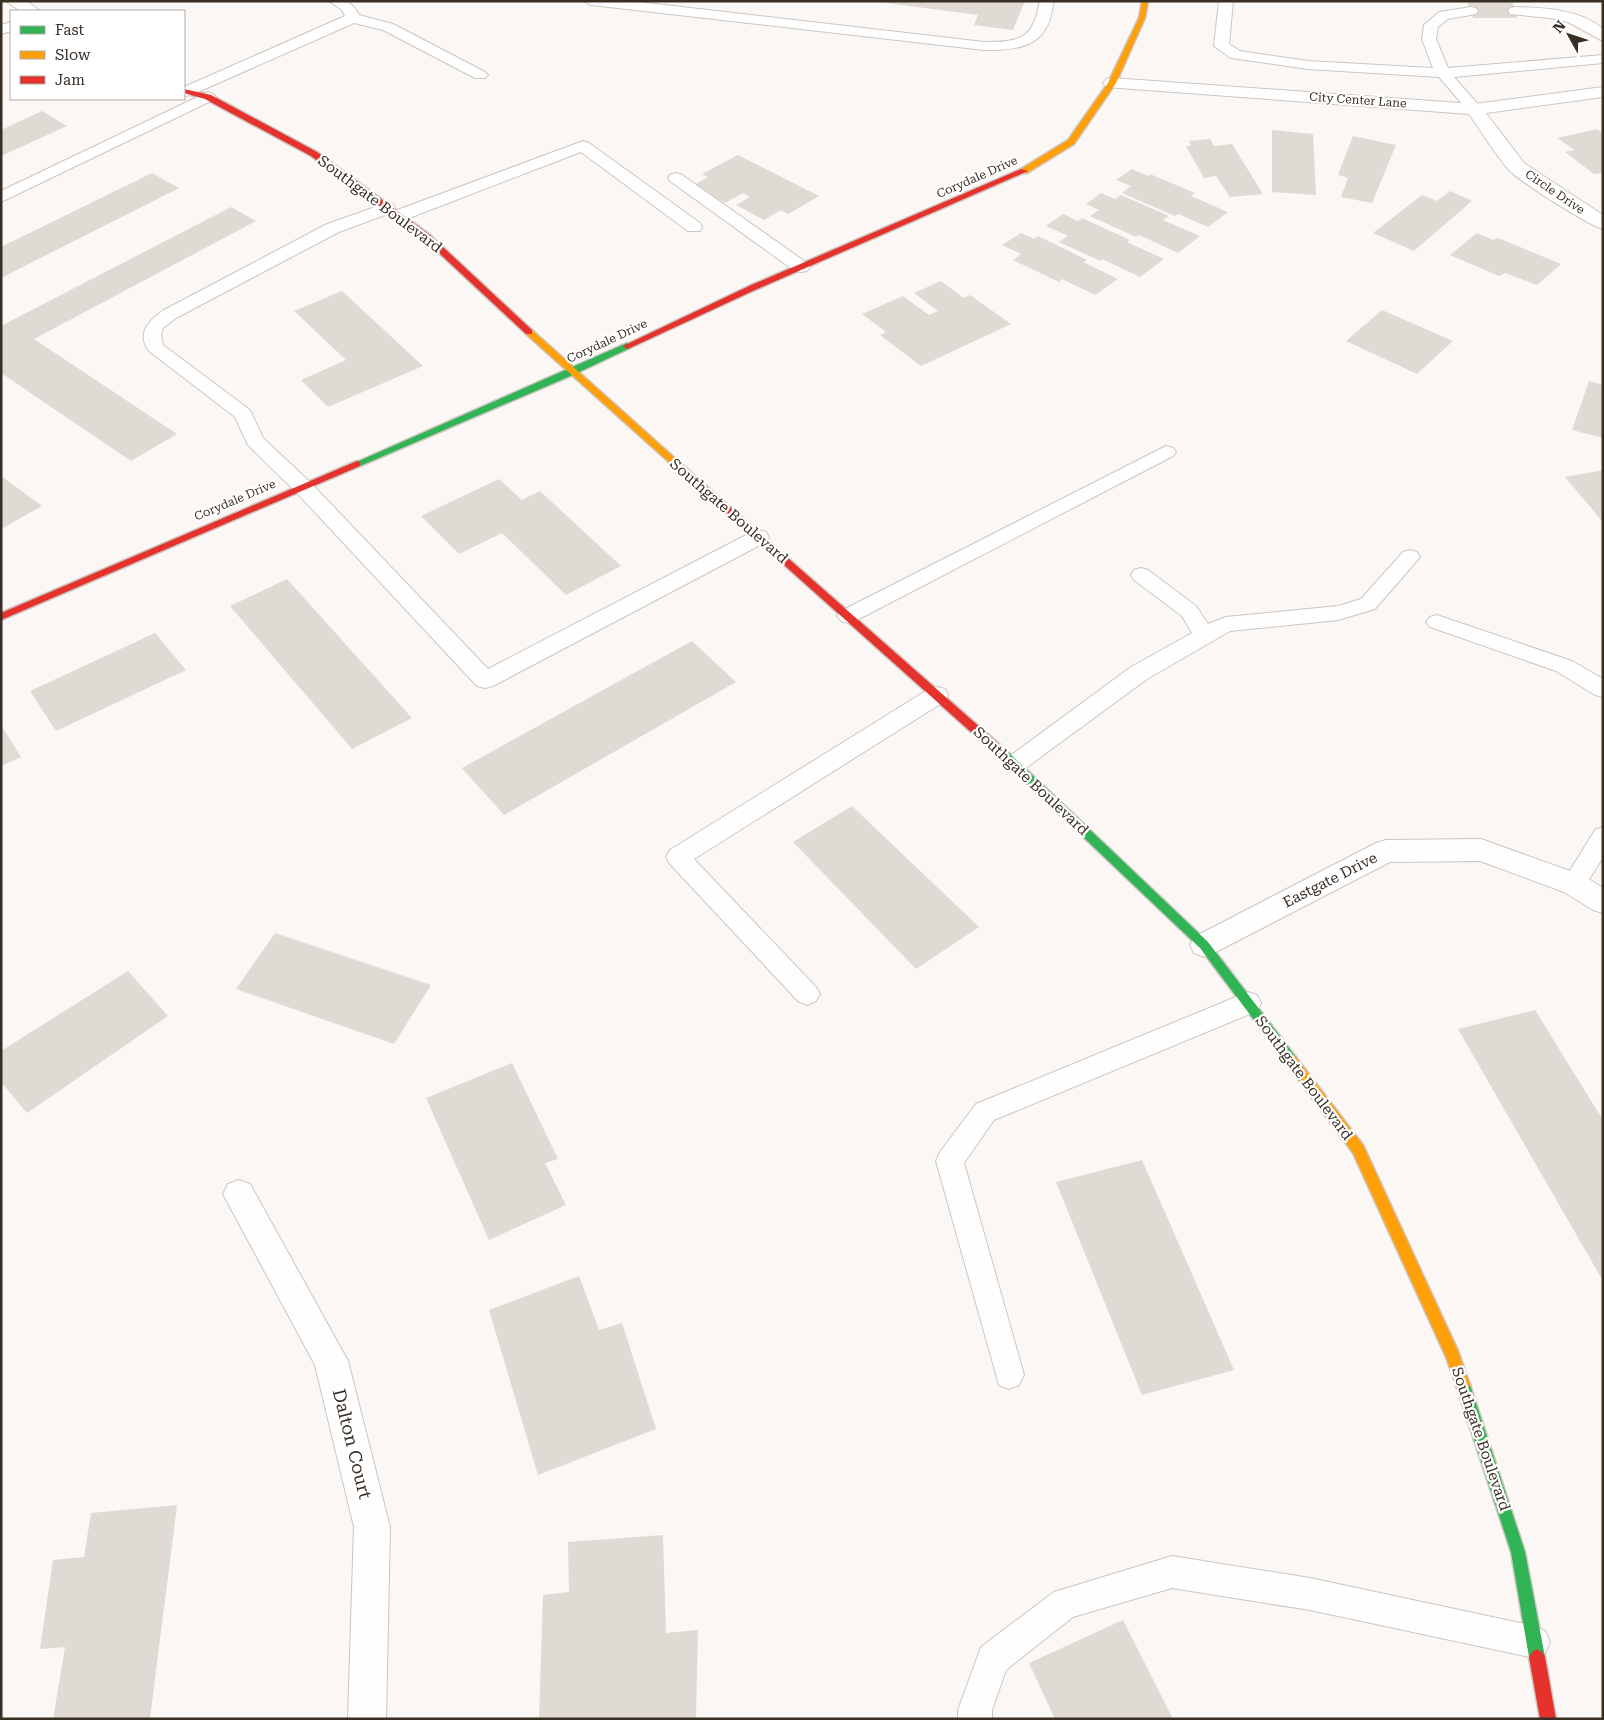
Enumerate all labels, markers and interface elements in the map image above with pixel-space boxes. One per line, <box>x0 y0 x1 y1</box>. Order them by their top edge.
legend <box>10 10 185 100</box>
north arrow <box>1544 10 1594 60</box>
text: N <box>1549 17 1569 36</box>
text: Fast <box>55 21 85 39</box>
text: Slow <box>55 46 91 64</box>
text: Jam <box>55 71 85 89</box>
street label: City Center Lane <box>1309 90 1408 110</box>
street label: Southgate Boulevard <box>314 151 446 257</box>
street label: Corydale Drive <box>934 153 1020 201</box>
street label: Circle Drive <box>1523 167 1588 217</box>
street label: Corydale Drive <box>565 316 650 366</box>
street label: Southgate Boulevard <box>666 455 792 567</box>
street label: Corydale Drive <box>192 476 278 523</box>
street label: Southgate Boulevard <box>970 723 1093 839</box>
street label: Eastgate Drive <box>1280 849 1380 911</box>
street label: Southgate Boulevard <box>1251 1012 1357 1144</box>
street label: Southgate Boulevard <box>1448 1365 1514 1514</box>
street label: Dalton Court <box>329 1387 376 1501</box>

